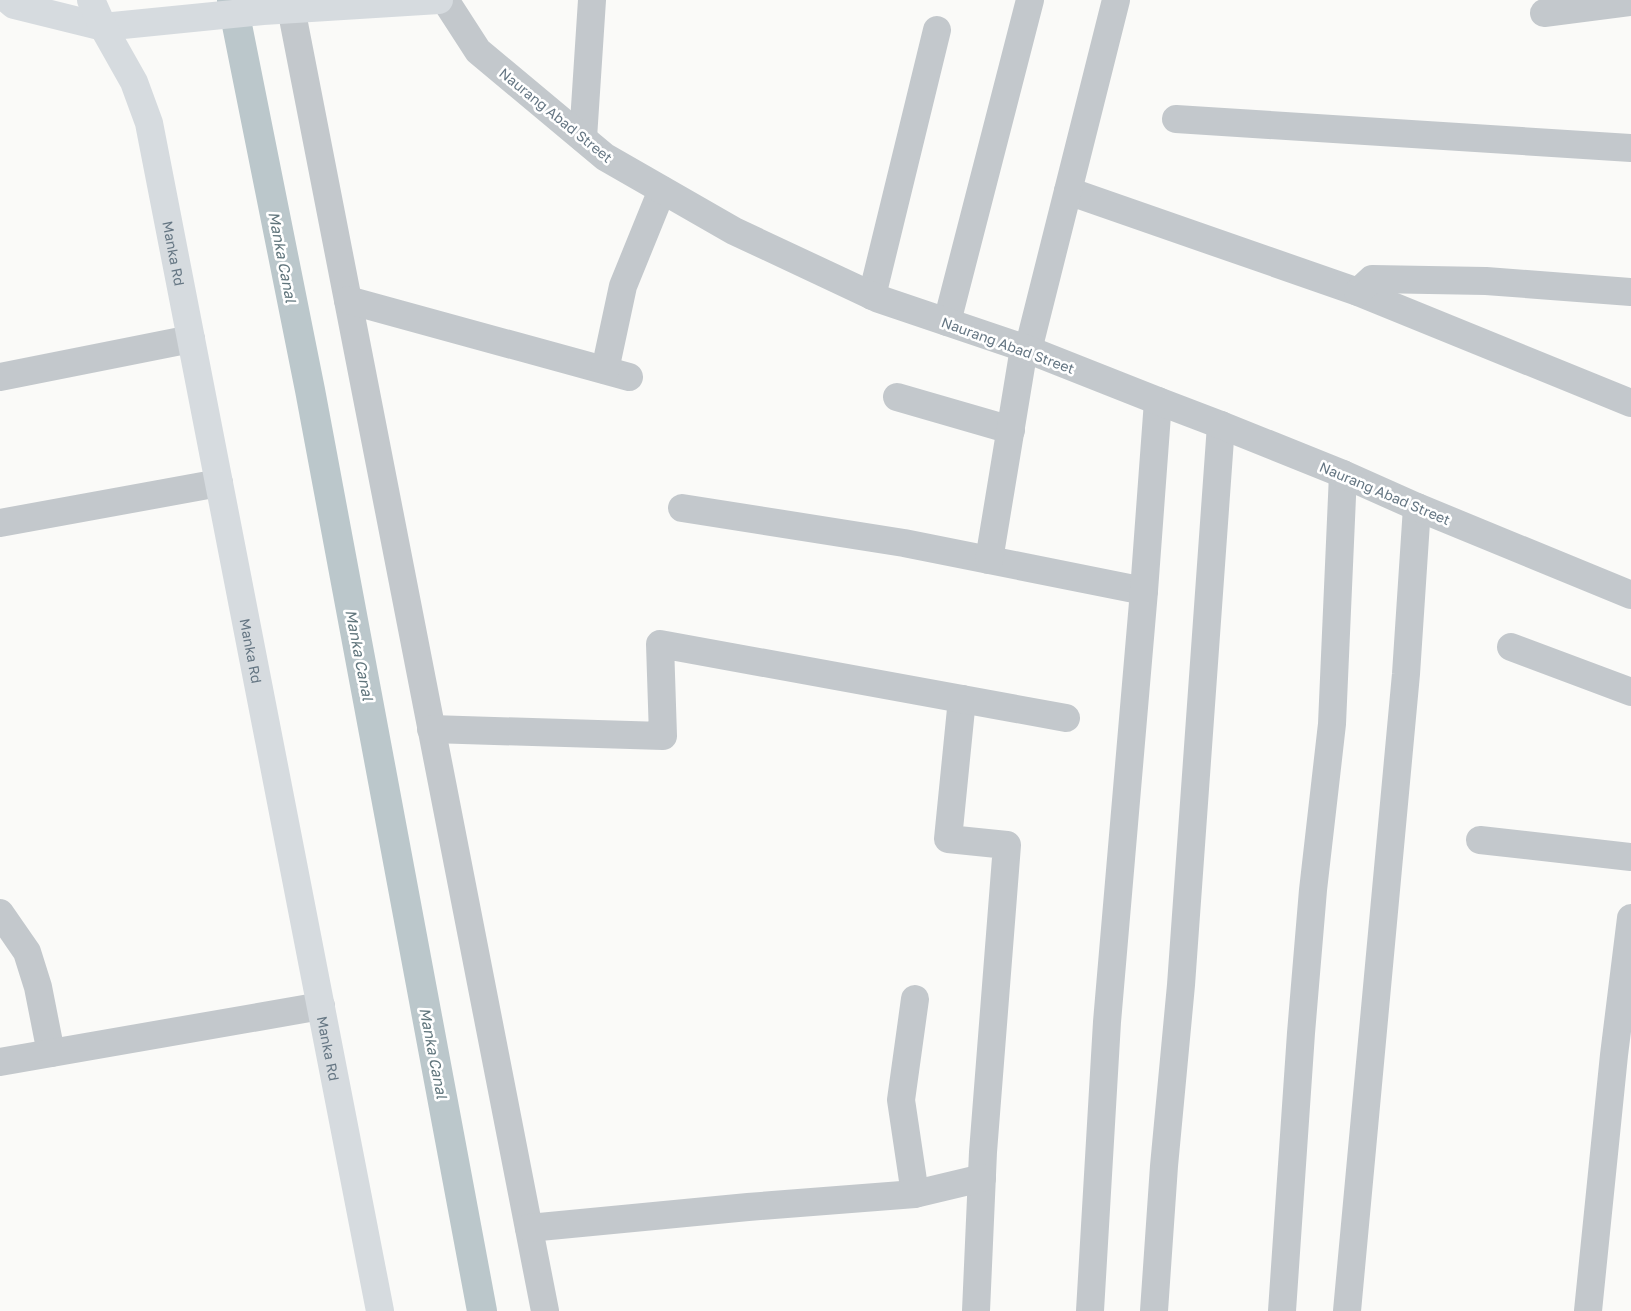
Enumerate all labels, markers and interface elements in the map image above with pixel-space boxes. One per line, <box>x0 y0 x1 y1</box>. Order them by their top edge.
street label: Naurang Abad Street <box>496 64 616 166</box>
water label: Manka Canal <box>265 210 301 305</box>
street label: Manka Rd <box>160 219 189 287</box>
street label: Naurang Abad Street <box>939 313 1077 377</box>
street label: Naurang Abad Street <box>1317 458 1453 528</box>
water label: Manka Canal <box>342 608 378 703</box>
street label: Manka Rd <box>237 617 266 685</box>
water label: Manka Canal <box>416 1006 452 1101</box>
street label: Manka Rd <box>314 1014 344 1082</box>

